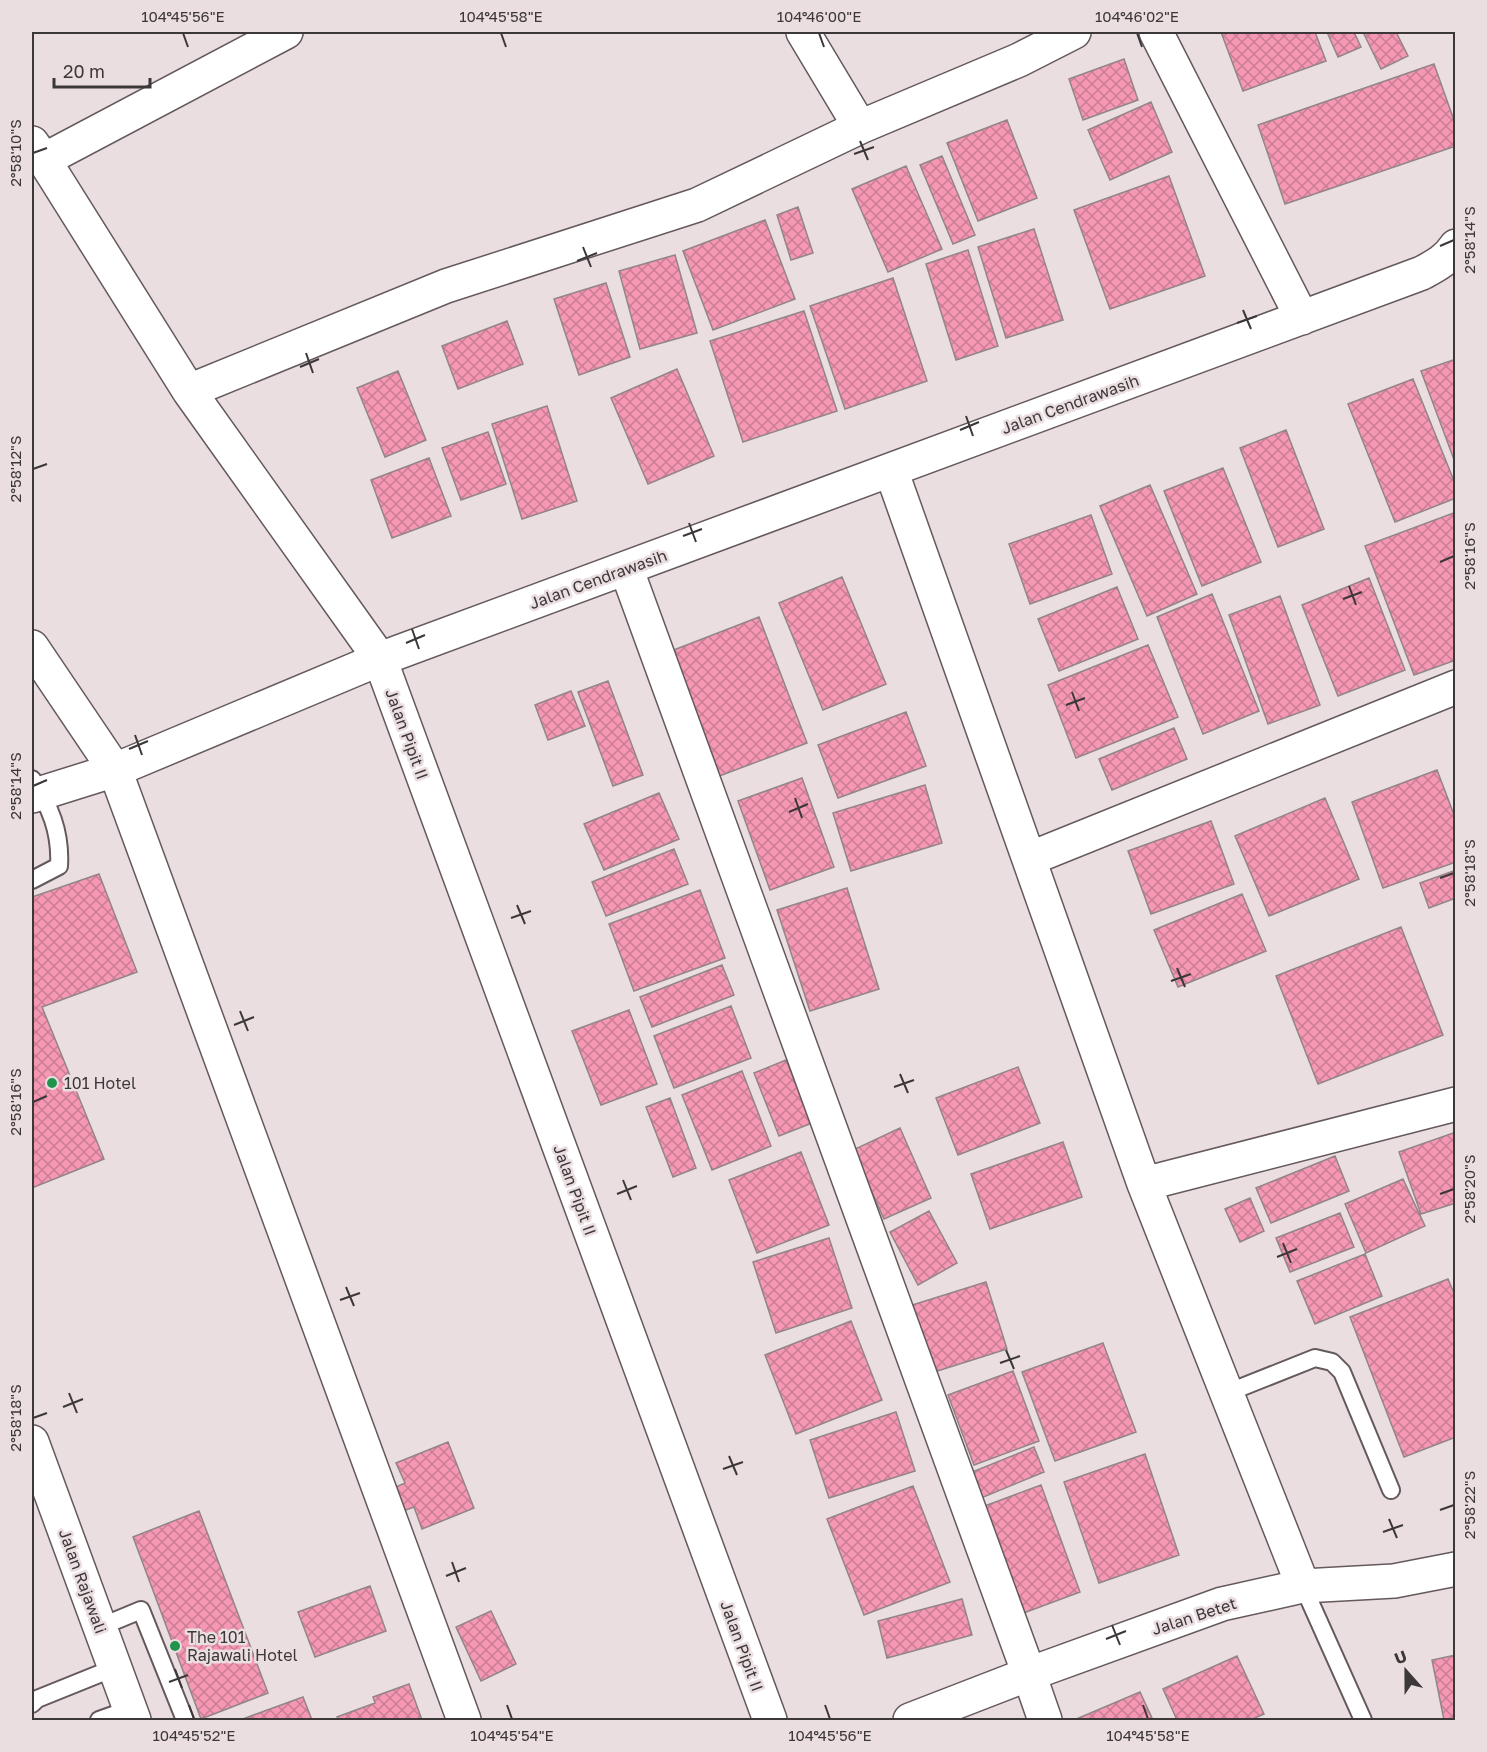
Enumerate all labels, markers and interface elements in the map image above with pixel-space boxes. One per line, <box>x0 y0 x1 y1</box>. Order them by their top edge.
text: 104°45'56"E <box>141 7 225 25</box>
text: 104°45'58"E <box>459 7 543 25</box>
text: 104°46'00"E <box>777 7 861 25</box>
text: 104°46'02"E <box>1095 7 1179 25</box>
scale bar <box>54 51 150 89</box>
text: 20 m <box>63 60 105 82</box>
text: 2°58'10"S <box>6 119 24 187</box>
text: 2°58'14"S <box>1460 206 1478 274</box>
street label: Jalan Cendrawasih <box>998 370 1142 438</box>
text: 2°58'12"S <box>6 435 24 503</box>
text: 2°58'16"S <box>1460 522 1478 590</box>
street label: Jalan Cendrawasih <box>526 545 670 613</box>
street label: Jalan Pipit II <box>381 686 433 782</box>
text: 2°58'14"S <box>6 752 24 820</box>
text: 2°58'18"S <box>1460 839 1478 907</box>
text: 2°58'16"S <box>6 1068 24 1136</box>
place label: 101 Hotel <box>64 1073 136 1093</box>
marker: 101 Hotel <box>45 1076 59 1090</box>
street label: Jalan Pipit II <box>549 1142 601 1238</box>
text: 2°58'20"S <box>1460 1154 1478 1224</box>
text: 2°58'18"S <box>6 1384 24 1452</box>
text: 2°58'22"S <box>1460 1471 1478 1539</box>
street label: Jalan Rajawali <box>55 1526 111 1636</box>
street label: Jalan Betet <box>1149 1593 1239 1639</box>
street label: Jalan Pipit II <box>716 1598 768 1694</box>
place label: The 101 Rajawali Hotel <box>187 1627 298 1665</box>
marker: The 101 Rajawali Hotel <box>168 1639 182 1653</box>
north arrow <box>1376 1641 1436 1701</box>
text: U <box>1392 1646 1410 1668</box>
text: 104°45'52"E <box>152 1726 236 1744</box>
text: 104°45'54"E <box>470 1726 554 1744</box>
text: 104°45'56"E <box>788 1726 872 1744</box>
text: 104°45'58"E <box>1106 1726 1190 1744</box>

